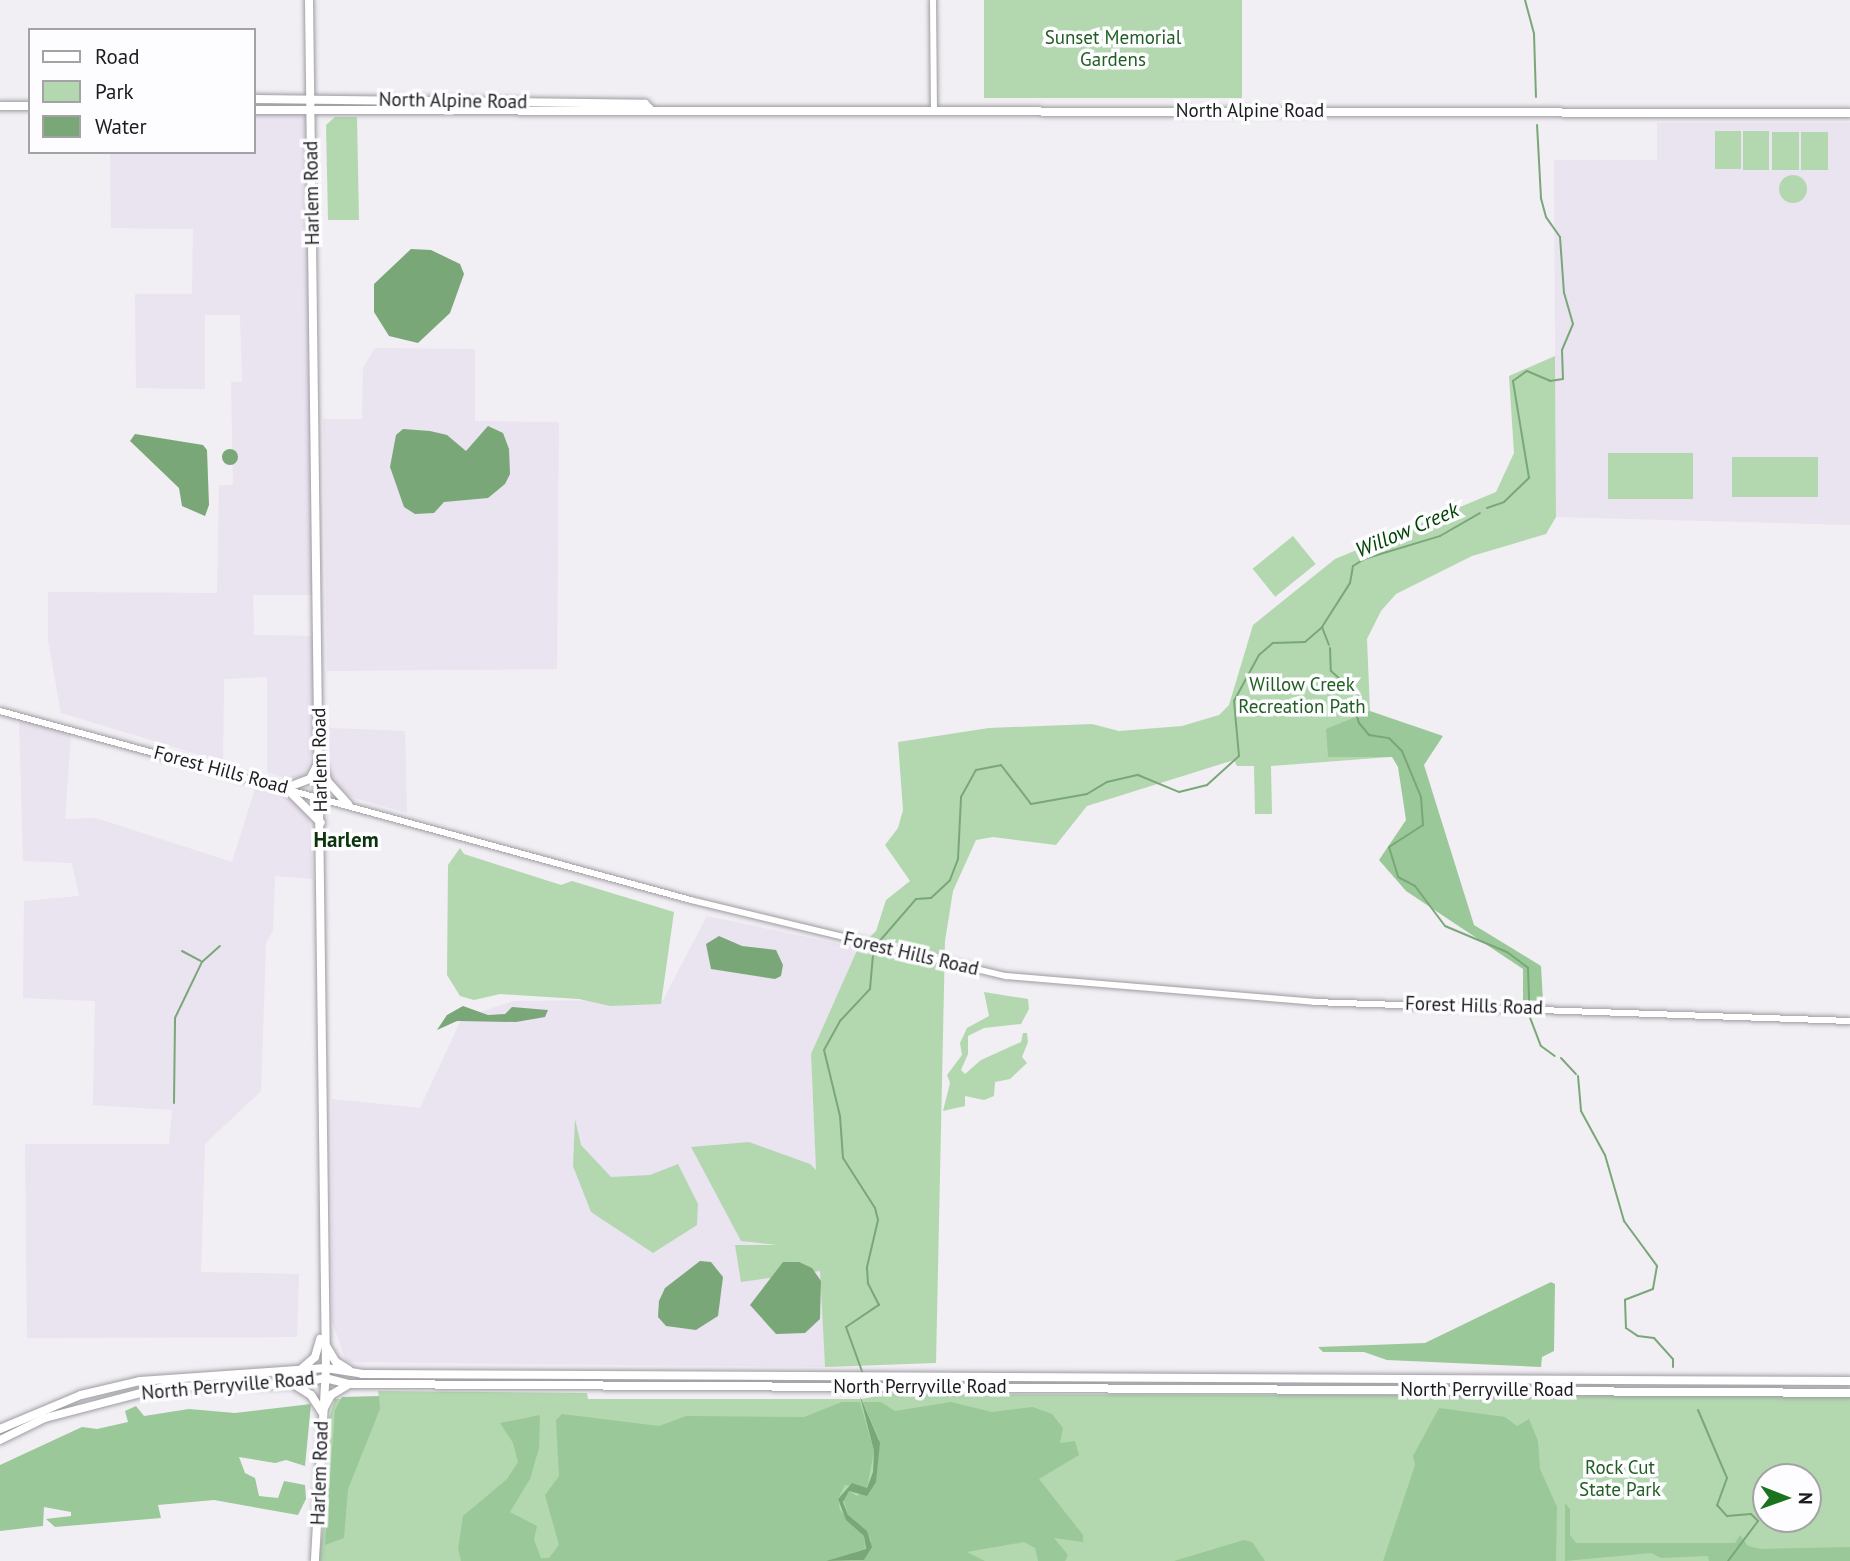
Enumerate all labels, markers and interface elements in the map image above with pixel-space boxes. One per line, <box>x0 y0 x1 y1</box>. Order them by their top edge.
park label: Sunset Memorial Gardens <box>1045 27 1181 71</box>
legend <box>28 28 256 154</box>
text: Road <box>95 43 139 70</box>
text: Park <box>95 78 134 105</box>
street label: North Alpine Road <box>378 88 528 114</box>
street label: North Alpine Road <box>1175 100 1325 122</box>
text: Water <box>95 113 147 140</box>
street label: Harlem Road <box>300 141 324 245</box>
water label: Willow Creek <box>1351 497 1463 563</box>
park label: Willow Creek Recreation Path <box>1238 674 1366 718</box>
street label: Harlem Road <box>308 708 332 812</box>
street label: Forest Hills Road <box>151 741 291 799</box>
district label: Harlem <box>313 827 379 853</box>
street label: Forest Hills Road <box>841 927 981 981</box>
street label: Forest Hills Road <box>1405 992 1543 1020</box>
street label: North Perryville Road <box>140 1367 316 1405</box>
street label: North Perryville Road <box>833 1376 1007 1398</box>
street label: North Perryville Road <box>1400 1379 1574 1401</box>
street label: Harlem Road <box>307 1420 333 1526</box>
park label: Rock Cut State Park <box>1579 1457 1661 1501</box>
north arrow <box>1752 1463 1822 1533</box>
text: N <box>1794 1492 1818 1505</box>

